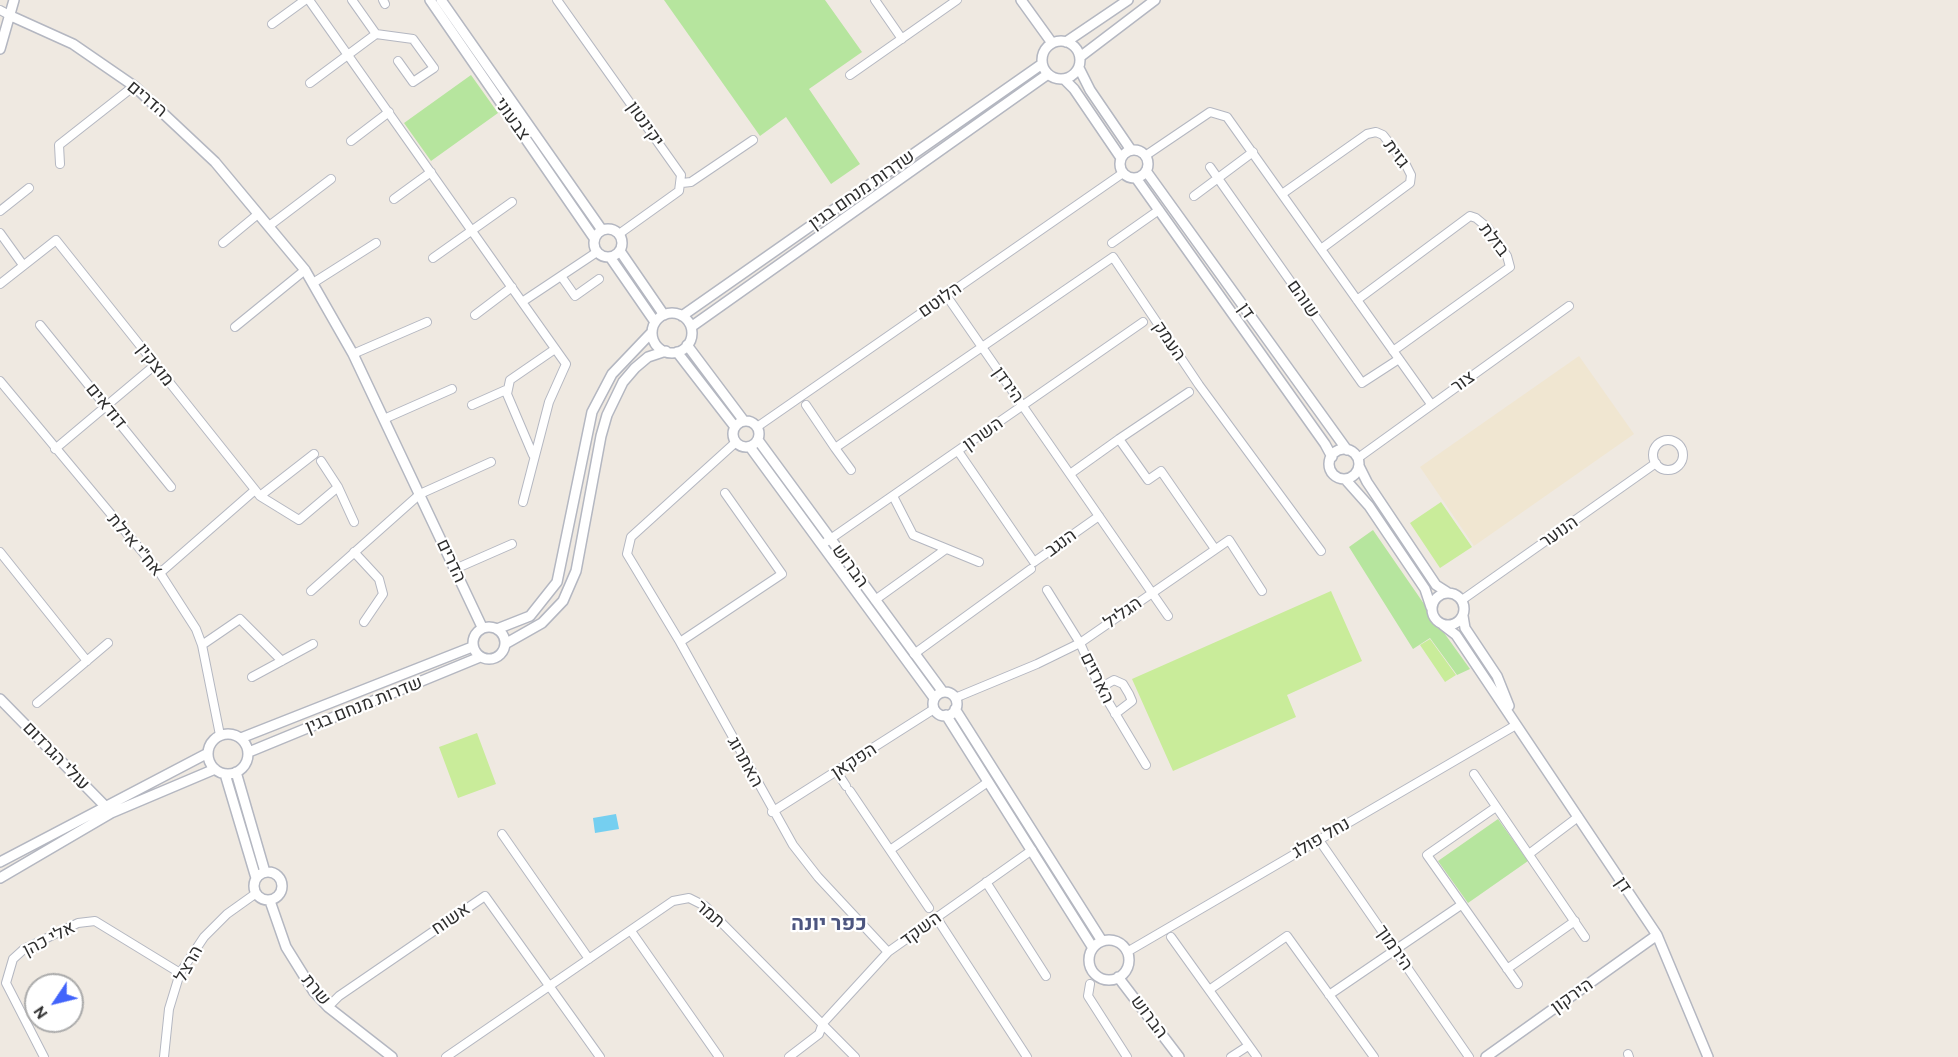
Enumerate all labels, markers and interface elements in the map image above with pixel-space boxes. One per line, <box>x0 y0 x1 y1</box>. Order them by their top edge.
street label: הדרים <box>123 76 171 122</box>
street label: צבעוני <box>490 94 534 144</box>
street label: יקינטון <box>622 97 668 151</box>
street label: גזית <box>1378 136 1414 172</box>
street label: שדרות מנחם בגין <box>805 145 919 235</box>
street label: בזלת <box>1474 219 1514 261</box>
street label: שוהם <box>1282 276 1324 322</box>
street label: הלוטם <box>914 277 966 323</box>
street label: דן <box>1233 299 1259 323</box>
street label: העמק <box>1148 317 1190 365</box>
street label: מוצקין <box>132 339 178 391</box>
street label: הירדן <box>988 363 1028 407</box>
street label: צור <box>1447 366 1479 398</box>
street label: דודאים <box>81 379 131 433</box>
street label: השרון <box>959 412 1007 456</box>
street label: אח"י אילת <box>103 509 167 581</box>
street label: הנוער <box>1536 511 1582 553</box>
street label: הנגב <box>1041 524 1081 562</box>
street label: הדרים <box>432 536 470 586</box>
street label: הברוש <box>827 540 873 592</box>
street label: הגליל <box>1100 592 1146 634</box>
street label: הארזים <box>1075 649 1119 707</box>
street label: שדרות מנחם בגין <box>302 672 426 738</box>
street label: עולי הגרדום <box>18 717 94 795</box>
street label: האתרוג <box>722 733 768 791</box>
street label: הפקאן <box>827 738 881 784</box>
street label: נחל פולג <box>1288 813 1354 863</box>
street label: דן <box>1610 873 1636 897</box>
street label: תמר <box>691 896 729 932</box>
street label: אשוח <box>428 898 474 940</box>
street label: השקד <box>896 907 946 951</box>
district label: כפר יונה <box>791 911 867 937</box>
street label: אלי כהן <box>19 917 79 961</box>
street label: הירמוך <box>1371 921 1417 975</box>
street label: הרצל <box>170 942 208 986</box>
street label: שרת <box>297 970 335 1010</box>
north arrow <box>24 973 84 1033</box>
street label: הירקון <box>1547 974 1597 1018</box>
street label: הברוש <box>1126 991 1172 1043</box>
text: N <box>29 1002 52 1023</box>

